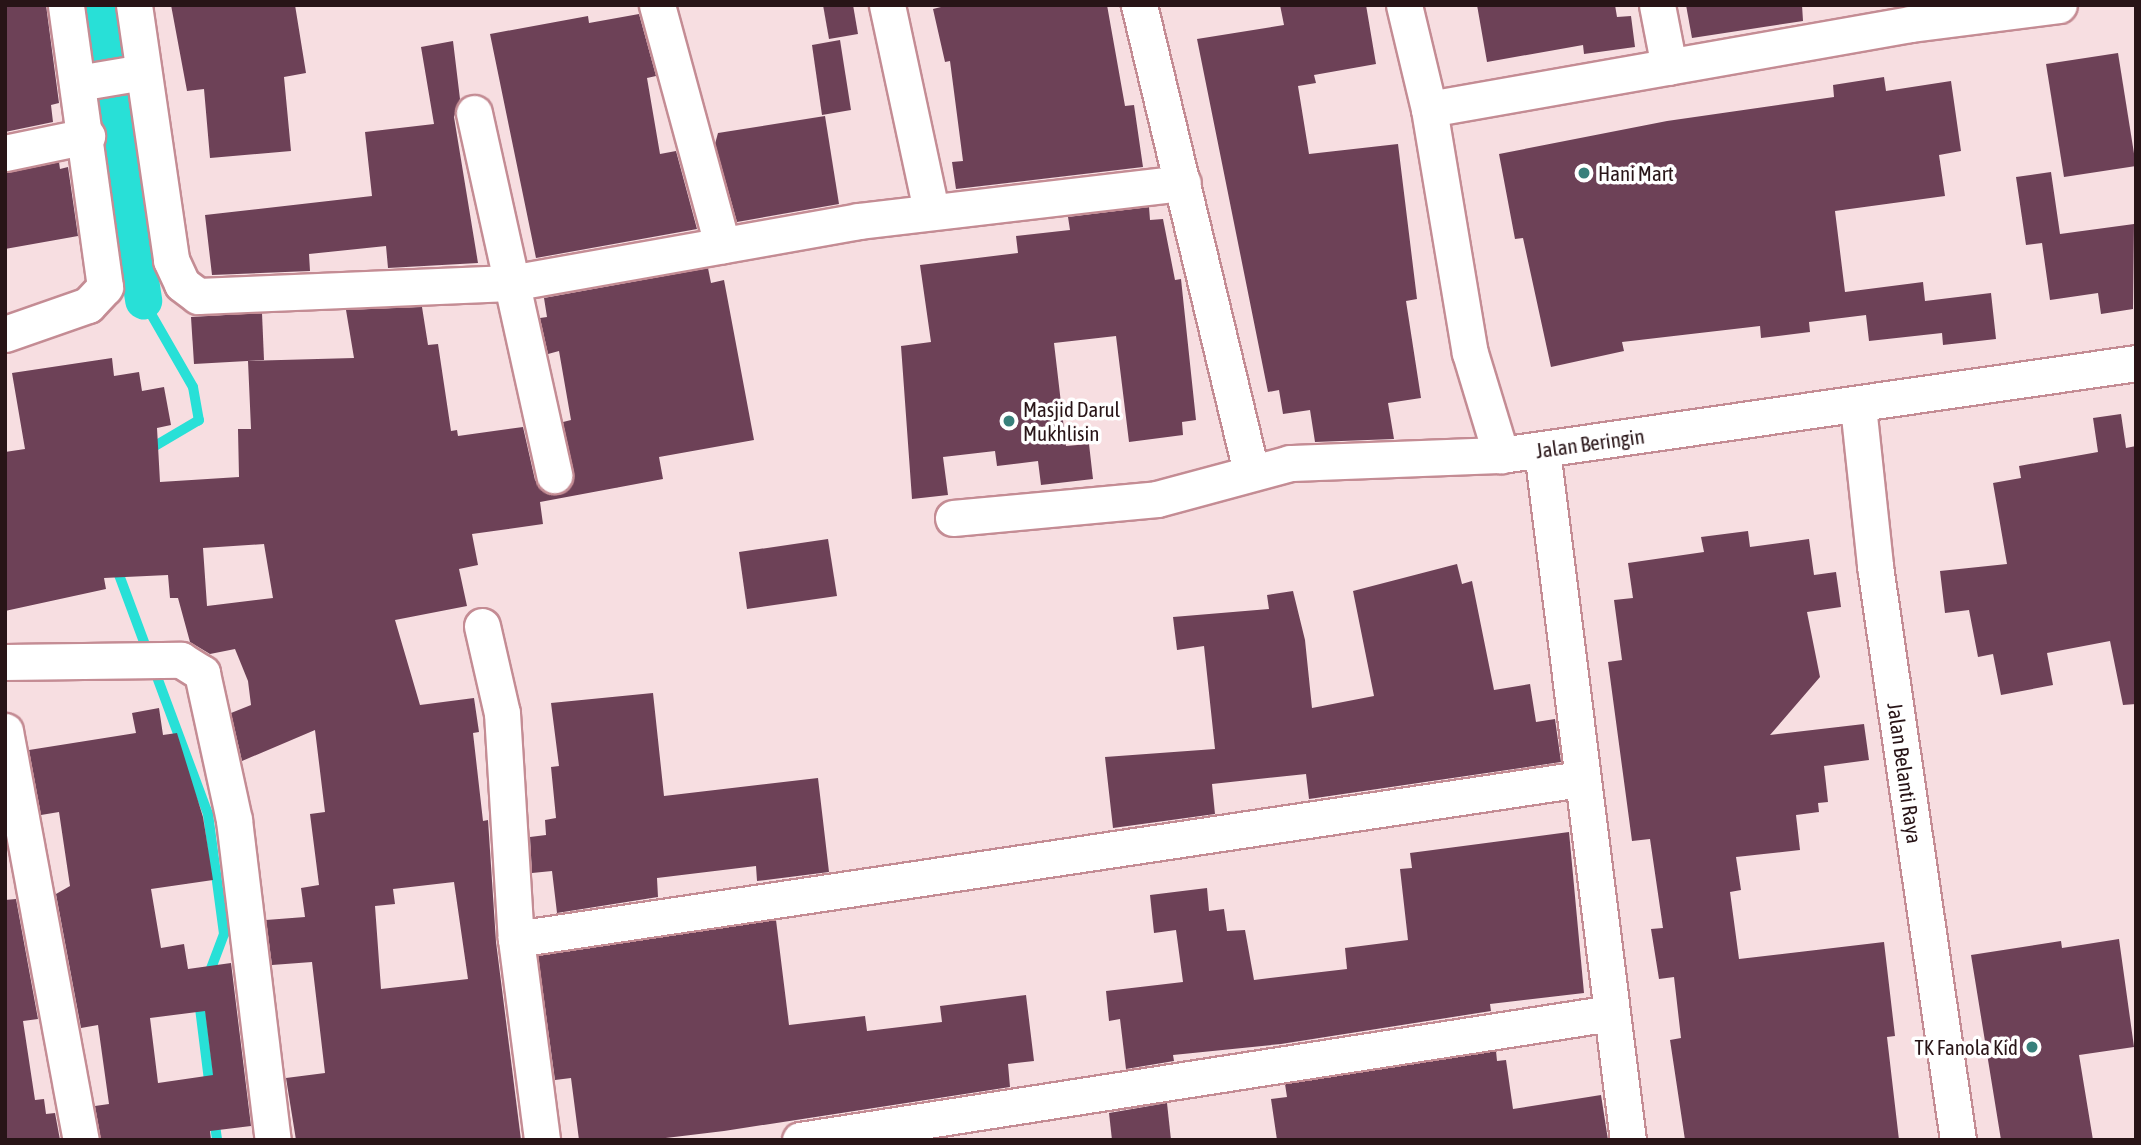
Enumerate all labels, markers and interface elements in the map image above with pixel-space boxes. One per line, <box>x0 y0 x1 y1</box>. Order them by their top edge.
place label: Hani Mart <box>1598 160 1674 186</box>
marker: Hani Mart <box>1576 165 1592 181</box>
place label: Masjid Darul Mukhlisin <box>1023 396 1120 446</box>
marker: Masjid Darul Mukhlisin <box>1001 413 1017 429</box>
street label: Jalan Beringin <box>1534 423 1646 463</box>
street label: Jalan Belanti Raya <box>1883 701 1927 845</box>
place label: TK Fanola Kid <box>1914 1034 2018 1060</box>
marker: TK Fanola Kid <box>2024 1039 2040 1055</box>

